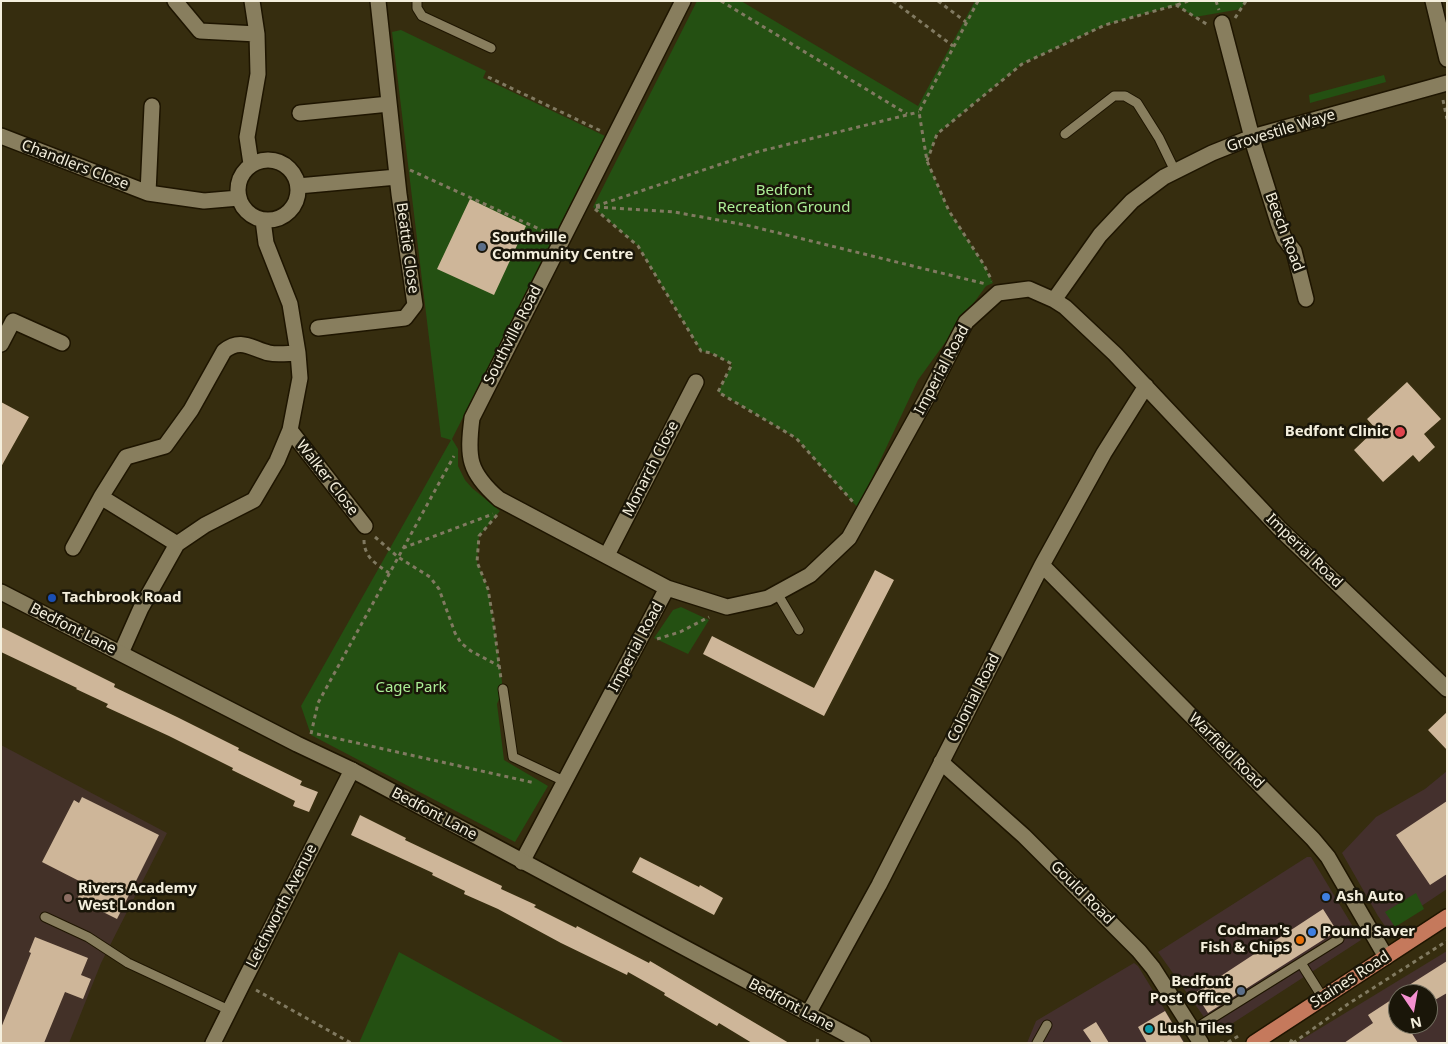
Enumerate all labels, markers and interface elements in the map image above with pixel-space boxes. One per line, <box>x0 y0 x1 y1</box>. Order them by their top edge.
street label: Grovestile Waye <box>1225 106 1337 156</box>
street label: Chandlers Close <box>19 136 131 194</box>
park label: Bedfont Recreation Ground <box>718 182 850 217</box>
street label: Beech Road <box>1261 190 1307 274</box>
street label: Beattie Close <box>392 201 422 295</box>
place label: Southville Community Centre <box>492 229 633 264</box>
marker: Southville Community Centre <box>476 241 488 253</box>
street label: Southville Road <box>480 282 546 388</box>
street label: Imperial Road <box>911 322 973 418</box>
street label: Monarch Close <box>619 418 683 520</box>
place label: Bedfont Clinic <box>1285 423 1389 441</box>
marker: Bedfont Clinic <box>1393 425 1407 439</box>
street label: Walker Close <box>292 437 362 519</box>
street label: Imperial Road <box>1262 510 1346 592</box>
place label: Tachbrook Road <box>62 589 181 607</box>
marker: Tachbrook Road <box>46 592 58 604</box>
street label: Imperial Road <box>605 599 667 695</box>
street label: Bedfont Lane <box>27 600 119 658</box>
street label: Colonial Road <box>944 651 1004 745</box>
park label: Cage Park <box>375 679 447 697</box>
street label: Warfield Road <box>1185 710 1267 792</box>
street label: Bedfont Lane <box>388 784 480 844</box>
street label: Letchworth Avenue <box>243 841 321 971</box>
street label: Gould Road <box>1047 858 1117 928</box>
place label: Rivers Academy West London <box>78 880 197 915</box>
place label: Ash Auto <box>1336 888 1404 906</box>
marker: Ash Auto <box>1320 891 1332 903</box>
marker: Rivers Academy West London <box>62 892 74 904</box>
place label: Codman's Fish & Chips <box>1200 922 1290 957</box>
place label: Pound Saver <box>1322 923 1415 941</box>
marker: Pound Saver <box>1306 926 1318 938</box>
marker: Codman's Fish & Chips <box>1294 934 1306 946</box>
street label: Staines Road <box>1307 948 1393 1012</box>
place label: Bedfont Post Office <box>1150 973 1231 1008</box>
street label: Bedfont Lane <box>745 975 837 1035</box>
north arrow <box>1388 984 1438 1034</box>
marker: Bedfont Post Office <box>1235 985 1247 997</box>
text: N <box>1408 1013 1424 1034</box>
place label: Lush Tiles <box>1159 1020 1232 1038</box>
marker: Lush Tiles <box>1143 1023 1155 1035</box>

